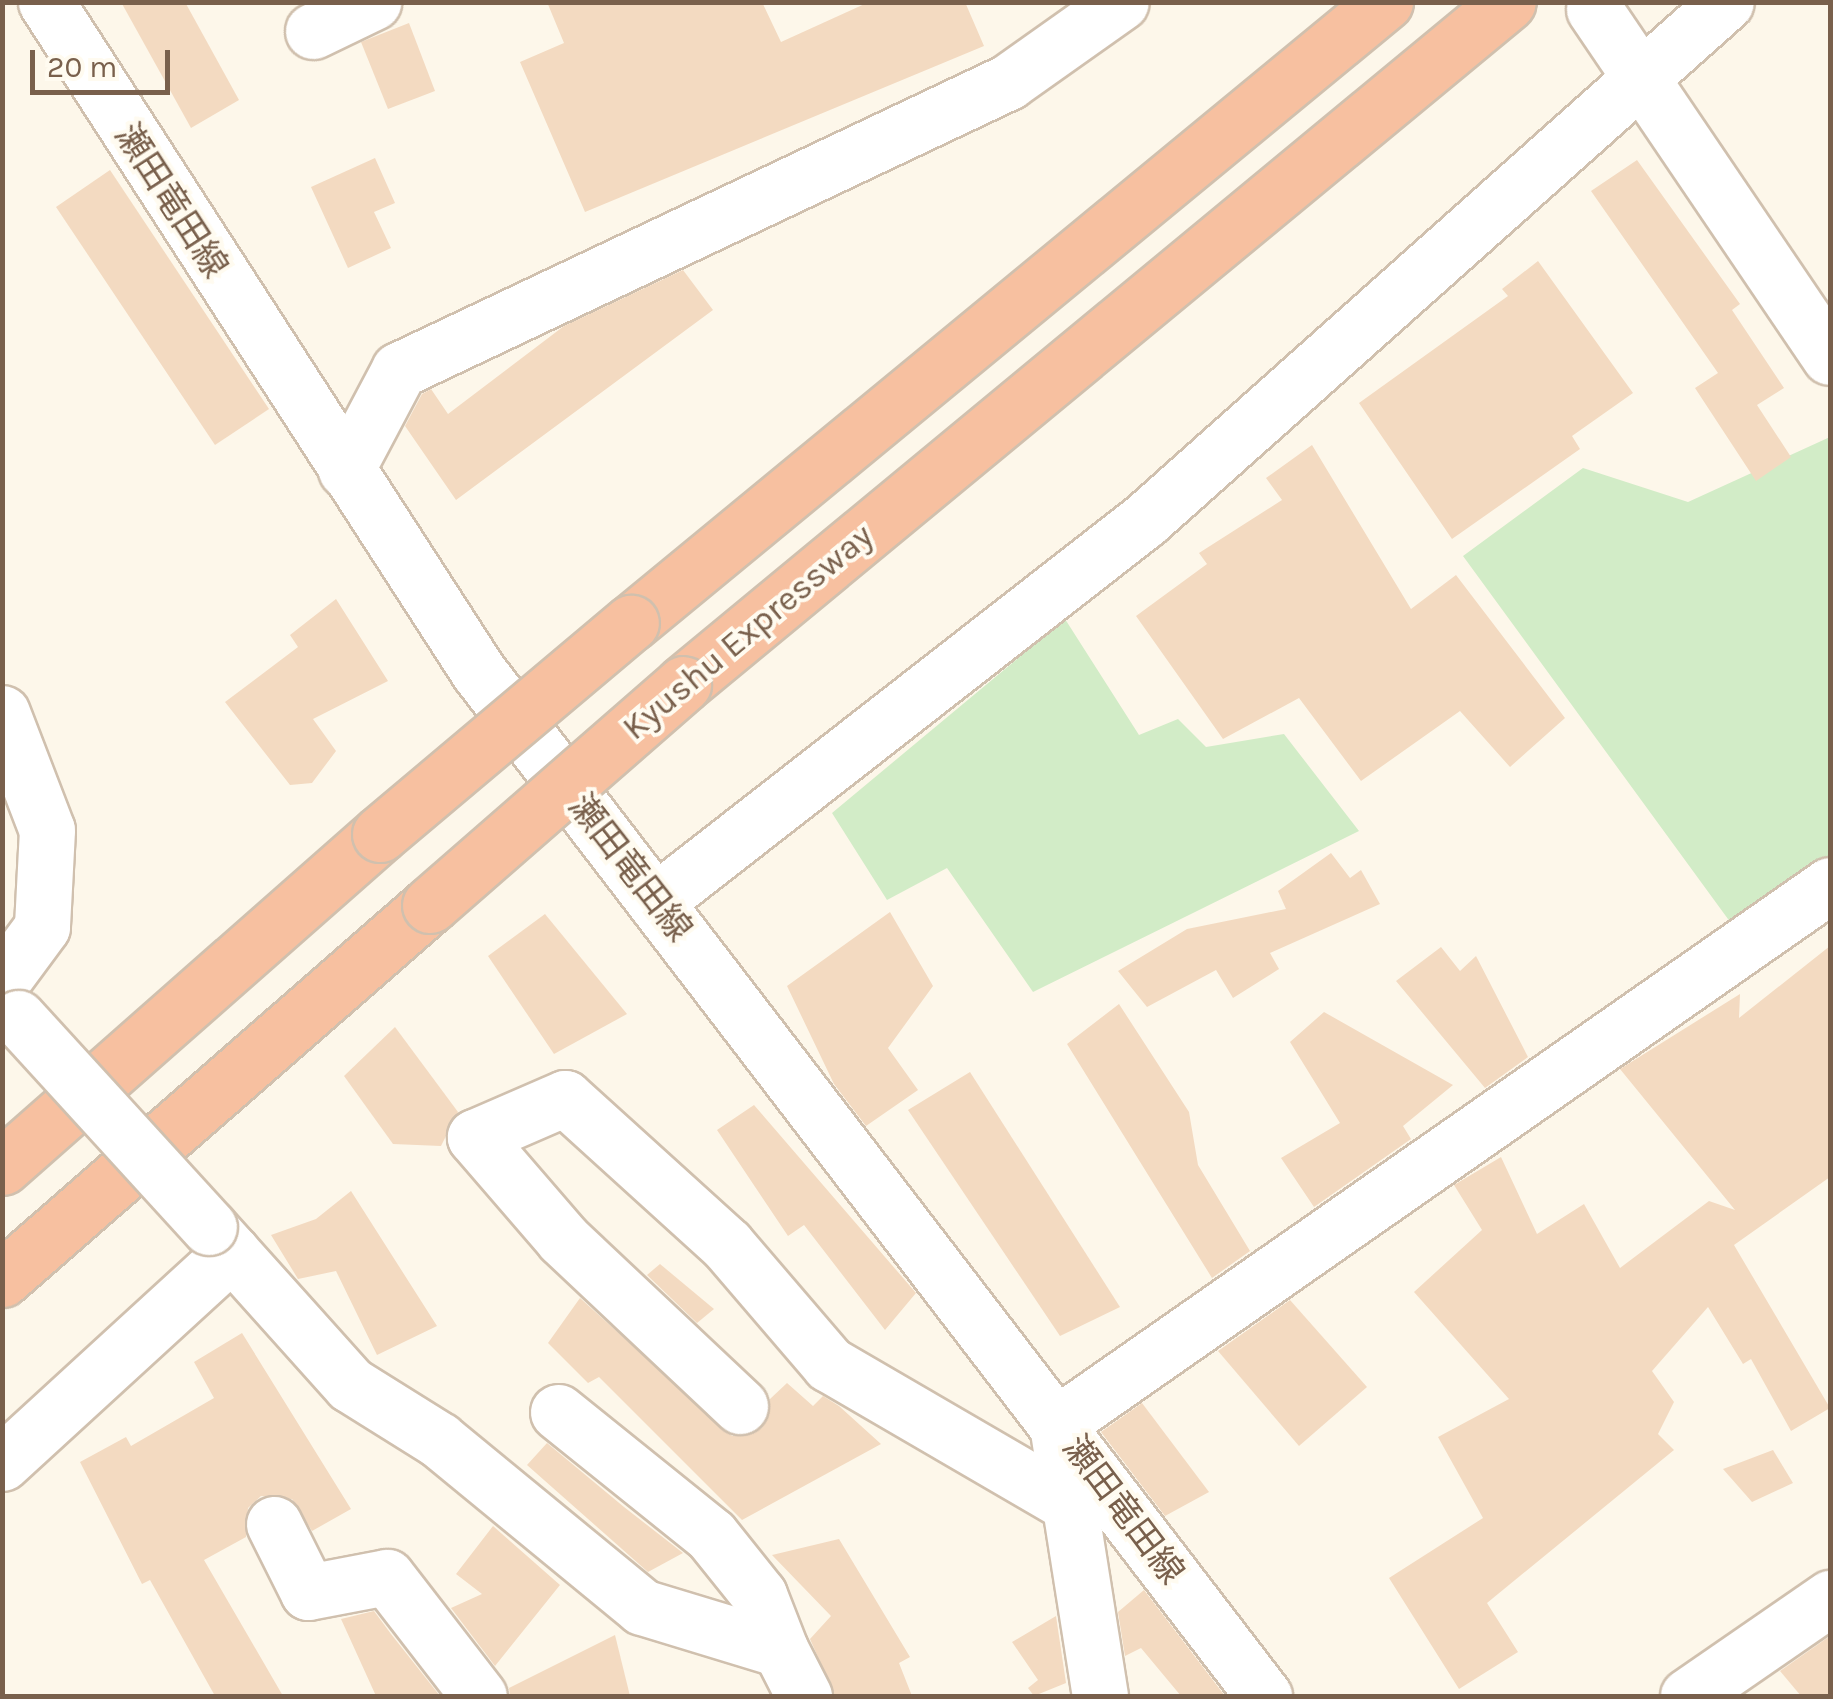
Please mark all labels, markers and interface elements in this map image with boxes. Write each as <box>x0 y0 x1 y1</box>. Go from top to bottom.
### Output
scale bar <box>35 30 175 92</box>
text: 20 m <box>47 49 117 85</box>
street label: 瀬田竜田線 <box>106 116 236 286</box>
street label: Kyushu Expressway <box>614 515 882 749</box>
street label: 瀬田竜田線 <box>560 786 700 950</box>
street label: 瀬田竜田線 <box>1054 1427 1192 1593</box>

